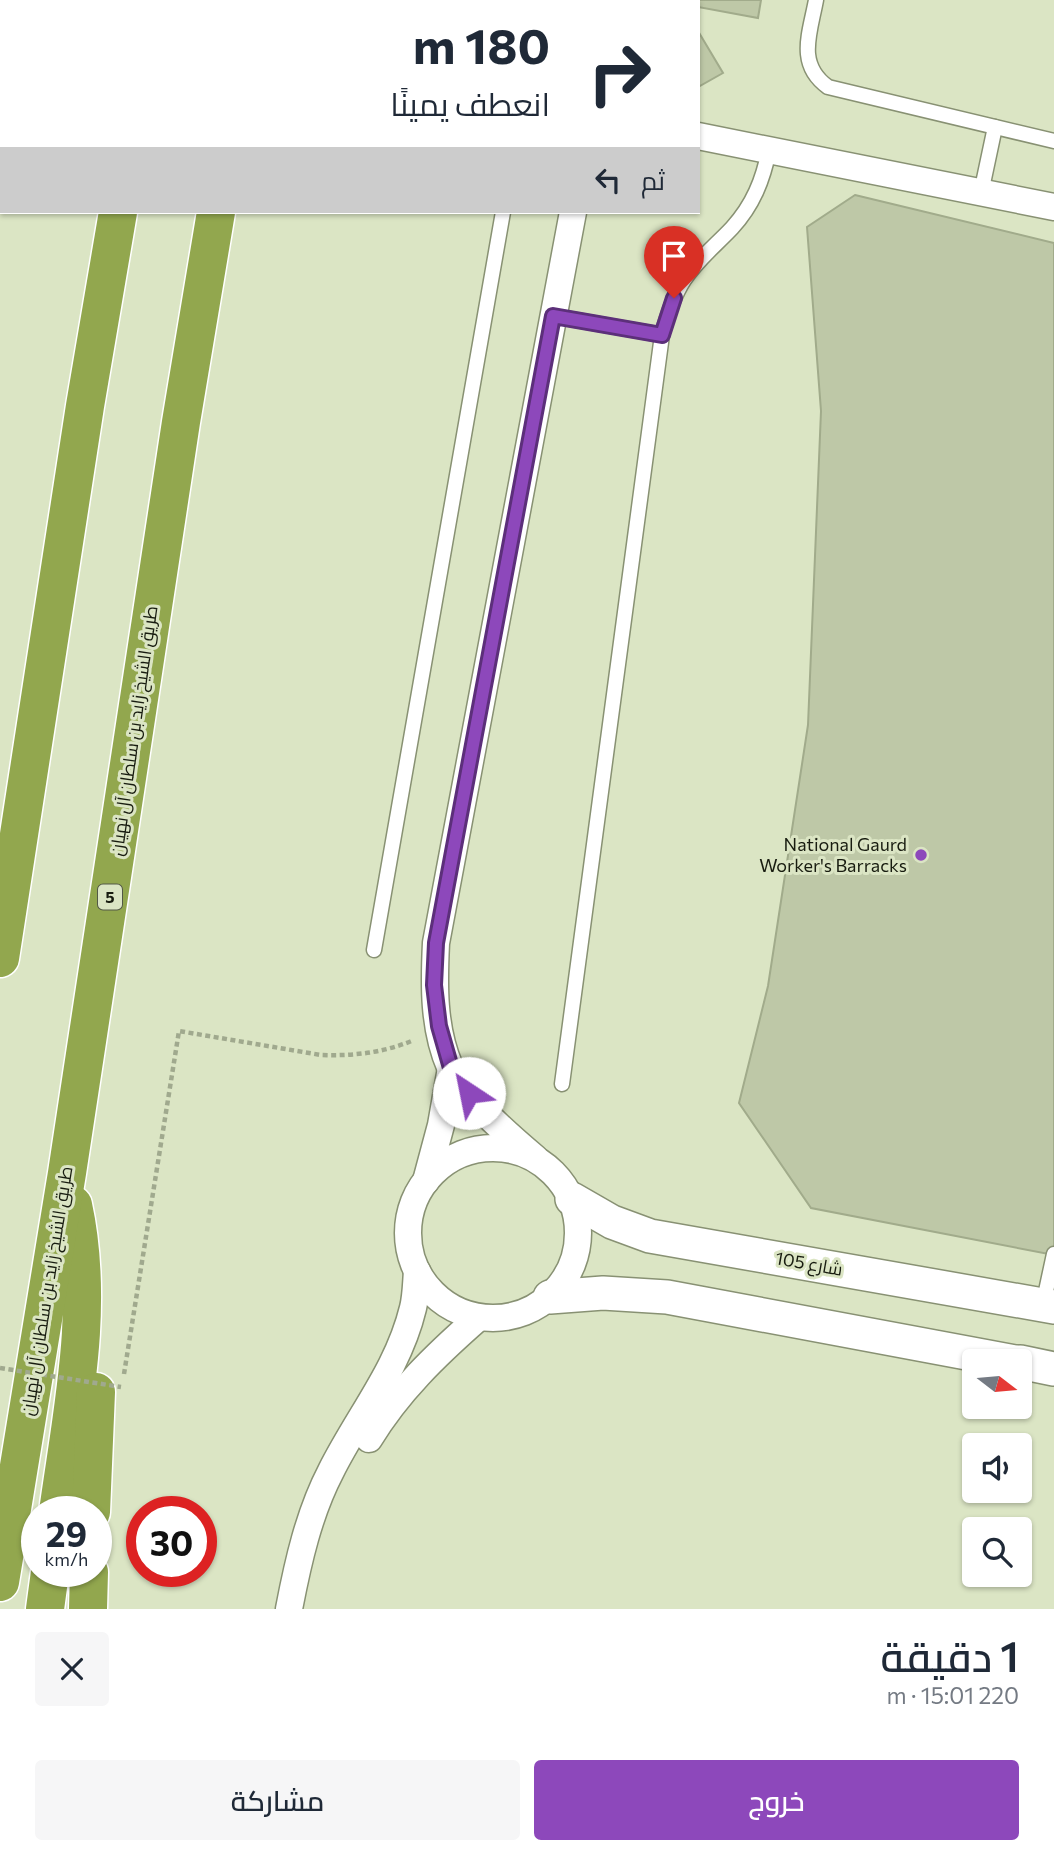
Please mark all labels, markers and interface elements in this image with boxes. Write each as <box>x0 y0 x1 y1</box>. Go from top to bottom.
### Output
text: 180 m <box>413 14 550 74</box>
icon: right <box>574 28 665 119</box>
text: انعطف يمينًا <box>390 83 550 123</box>
icon: left <box>589 161 627 199</box>
text: ثم <box>641 164 665 195</box>
pin <box>644 226 704 298</box>
icon: arrive <box>655 237 693 275</box>
street label: طريق الشيخ زايد بن سلطان آل نهيان <box>105 604 163 858</box>
place label: National Gaurd Worker's Barracks <box>759 833 907 876</box>
marker: National Gaurd Worker's Barracks <box>913 847 929 863</box>
road number: 5 <box>98 884 122 909</box>
position arrow <box>432 1056 506 1130</box>
street label: طريق الشيخ زايد بن سلطان آل نهيان <box>15 1164 79 1418</box>
street label: شارع 105 <box>773 1246 845 1282</box>
north arrow <box>962 1349 1032 1419</box>
map controls <box>962 1349 1032 1587</box>
button: sound <box>962 1433 1032 1503</box>
speed limit sign: 30 <box>126 1496 217 1587</box>
text: 29 <box>46 1511 87 1554</box>
button: search <box>962 1517 1032 1587</box>
text: km/h <box>45 1548 88 1570</box>
text: 1 دقيقة <box>880 1629 1019 1681</box>
button: close <box>35 1632 109 1706</box>
text: 220 m · 15:01 <box>887 1681 1019 1709</box>
button: مشاركة <box>35 1760 520 1840</box>
button: خروج <box>534 1760 1019 1840</box>

